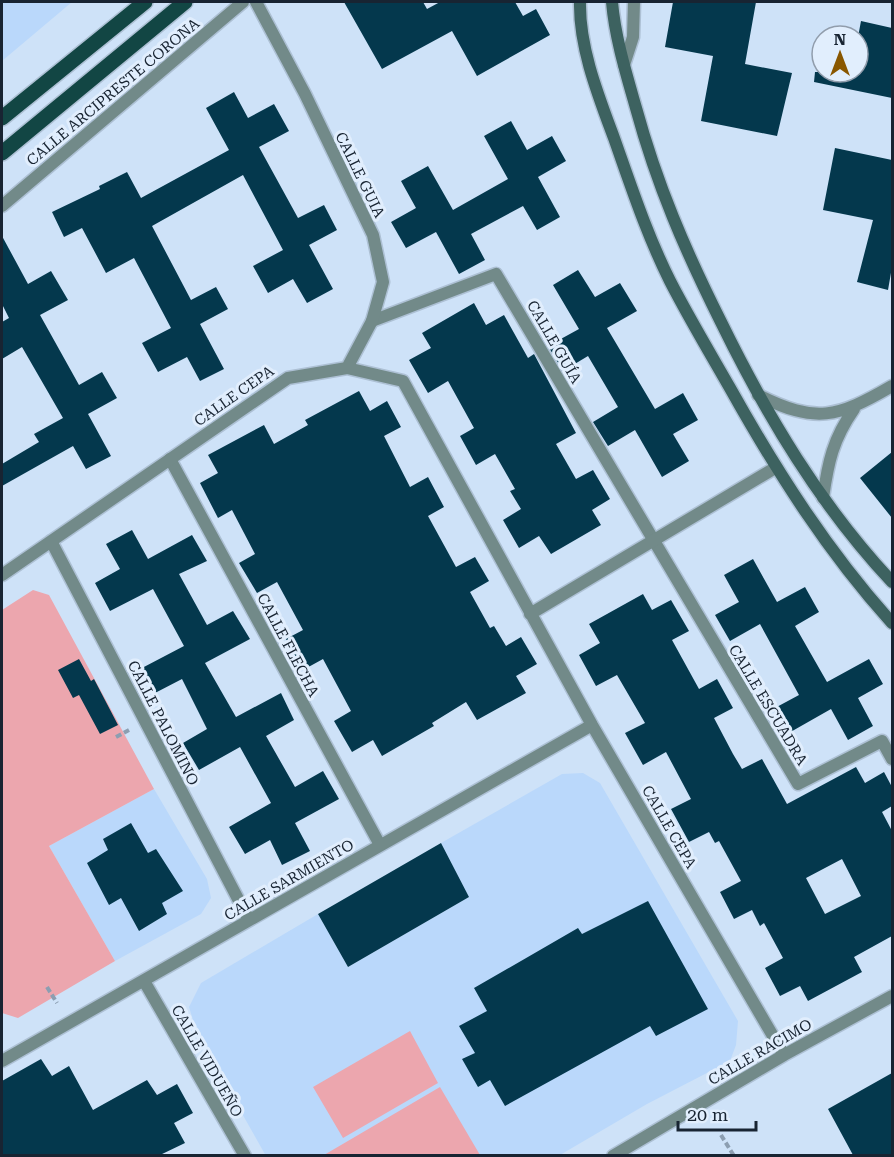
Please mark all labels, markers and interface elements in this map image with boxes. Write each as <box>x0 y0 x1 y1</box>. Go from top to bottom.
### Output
street label: CALLE ARCIPRESTE CORONA <box>23 14 203 170</box>
north arrow <box>810 24 870 84</box>
text: N <box>834 30 846 49</box>
street label: CALLE GUIA <box>332 129 389 221</box>
street label: CALLE GUÍA <box>523 297 585 387</box>
street label: CALLE CEPA <box>191 362 278 430</box>
street label: CALLE FLECHA <box>253 590 323 700</box>
street label: CALLE ESCUADRA <box>725 641 811 769</box>
street label: CALLE PALOMINO <box>124 658 202 789</box>
street label: CALLE CEPA <box>638 782 700 872</box>
street label: CALLE SARMIENTO <box>221 836 357 924</box>
street label: CALLE VIDUEÑO <box>168 1002 246 1120</box>
street label: CALLE RACIMO <box>705 1015 815 1089</box>
scale bar <box>678 1094 756 1132</box>
text: 20 m <box>687 1104 728 1125</box>

